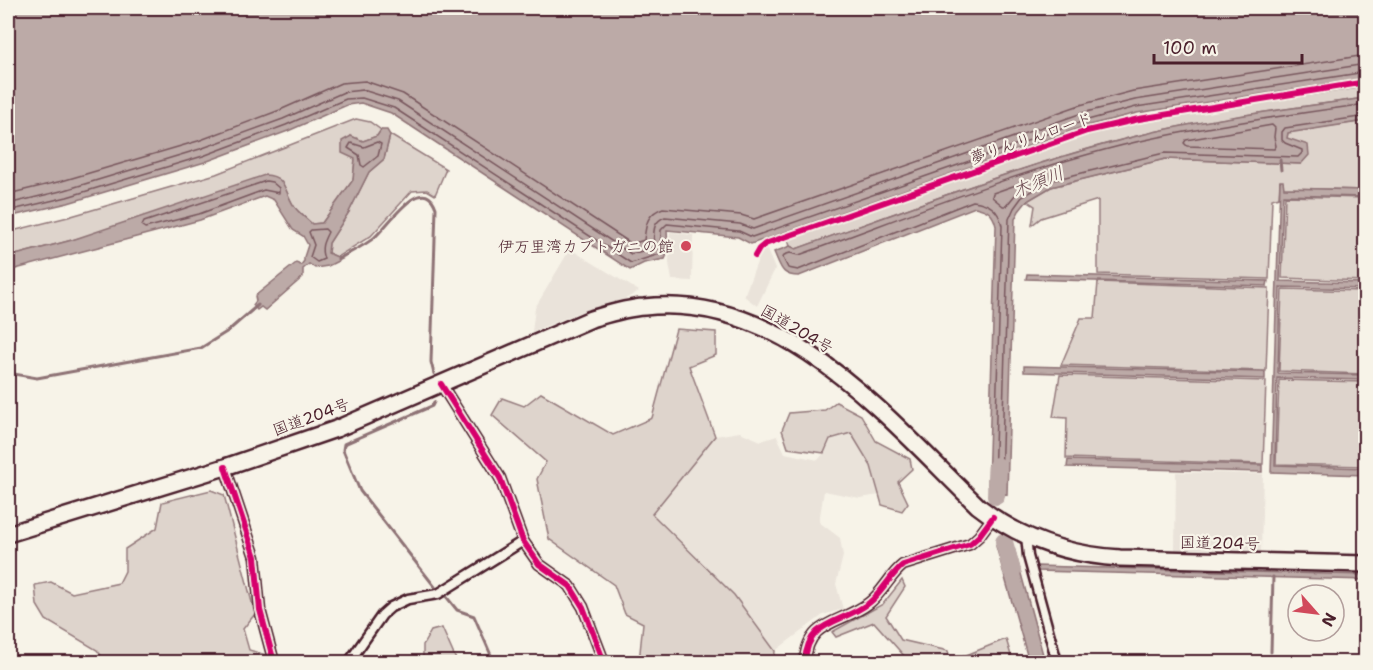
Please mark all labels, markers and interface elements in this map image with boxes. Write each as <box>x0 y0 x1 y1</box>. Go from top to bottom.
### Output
scale bar <box>1154 27 1302 65</box>
text: 100 m <box>1163 36 1217 60</box>
street label: 夢りんりんロード <box>967 107 1095 169</box>
water label: 木須川 <box>1008 161 1068 203</box>
place label: 伊万里湾カブトガニの館 <box>498 236 674 257</box>
marker: 伊万里湾カブトガニの館 <box>679 239 693 253</box>
street label: 国道204号 <box>757 300 837 358</box>
street label: 国道204号 <box>270 393 352 441</box>
street label: 国道204号 <box>1180 532 1260 554</box>
north arrow <box>1286 583 1346 643</box>
text: N <box>1317 609 1341 630</box>

